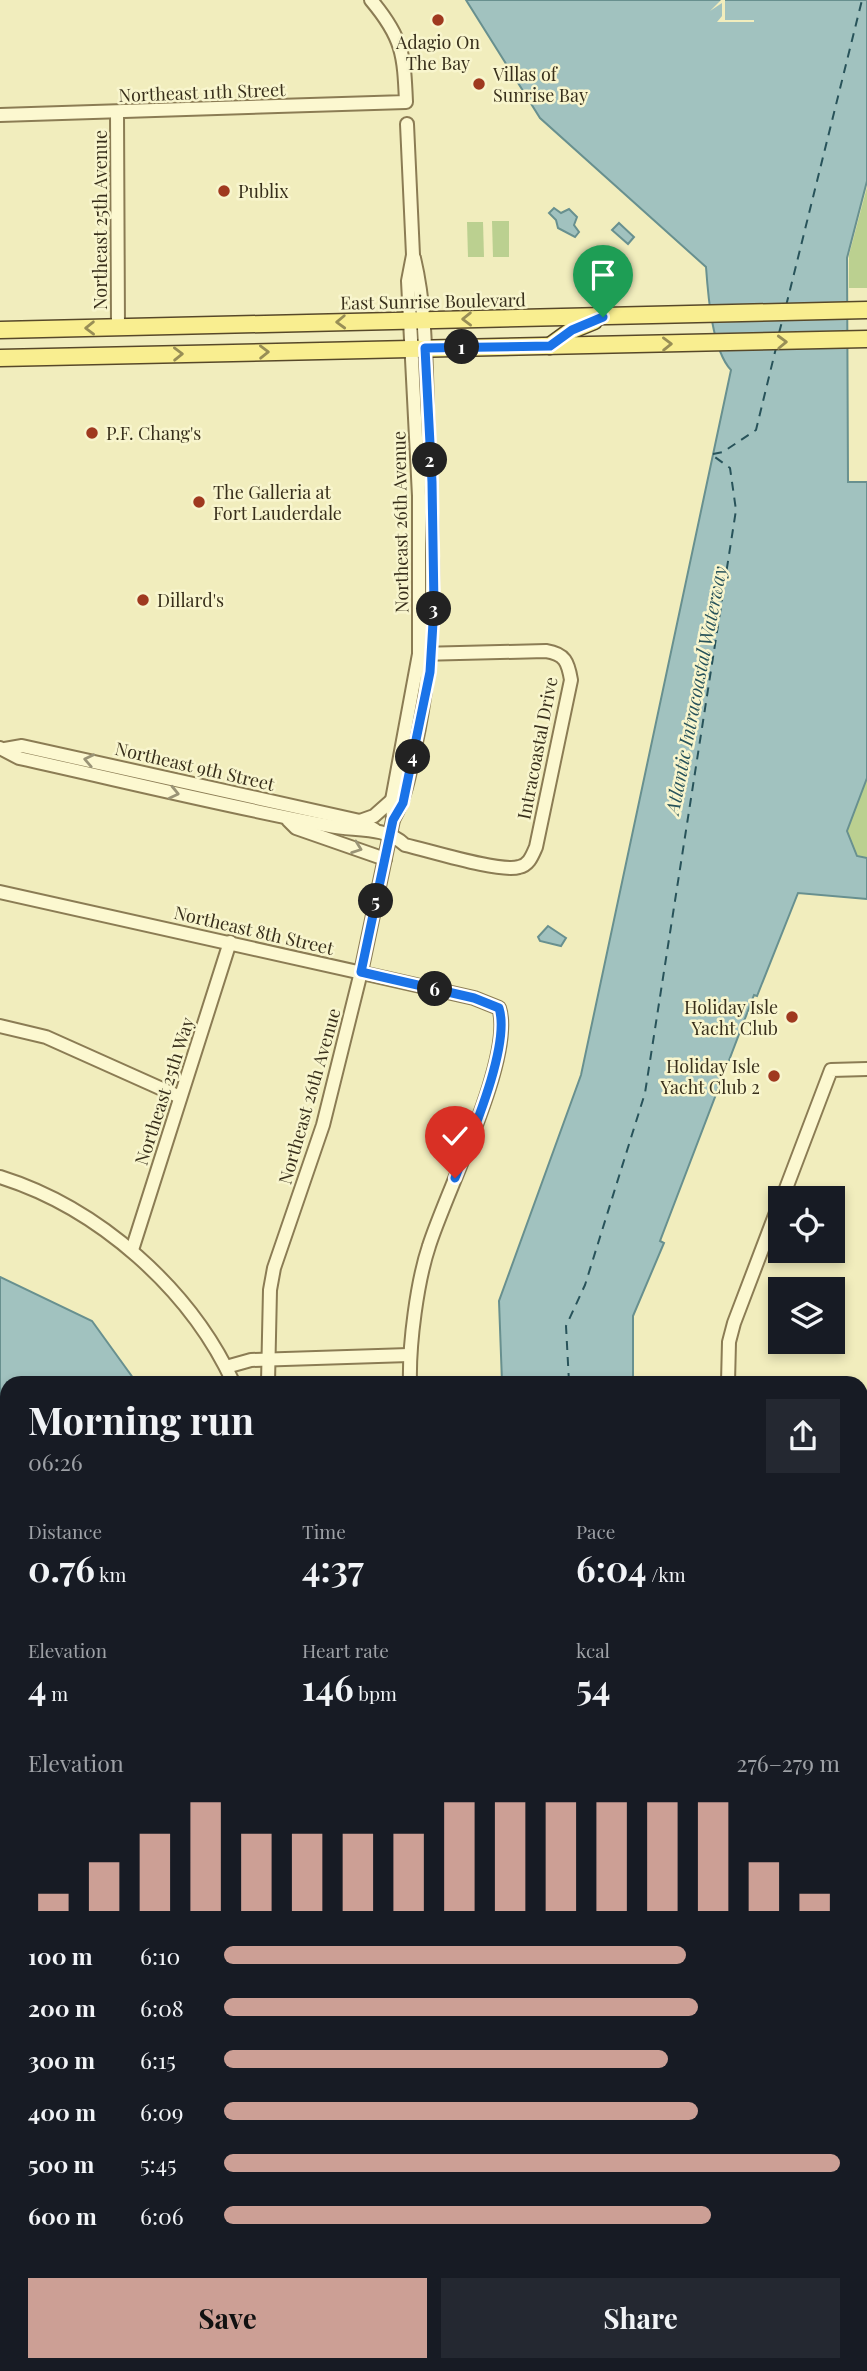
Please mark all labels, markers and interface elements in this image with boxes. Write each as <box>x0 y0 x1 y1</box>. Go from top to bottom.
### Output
marker: Adagio On The Bay <box>430 12 446 28</box>
place label: Adagio On The Bay <box>395 30 480 75</box>
place label: Villas of Sunrise Bay <box>492 62 588 107</box>
marker: Villas of Sunrise Bay <box>471 76 487 92</box>
street label: Northeast 11th Street <box>118 77 286 107</box>
street label: Northeast 25th Avenue <box>88 130 112 310</box>
place label: Publix <box>238 179 289 203</box>
marker: Publix <box>216 183 232 199</box>
pin <box>573 245 633 317</box>
icon: arrive <box>584 256 622 294</box>
street label: East Sunrise Boulevard <box>340 287 527 315</box>
one-way arrow <box>461 311 472 327</box>
one-way arrow <box>336 314 346 330</box>
one-way arrow <box>84 321 95 336</box>
pin: 1 <box>444 330 480 364</box>
text: 1 <box>458 333 465 359</box>
one-way arrow <box>777 334 788 349</box>
one-way arrow <box>662 337 673 352</box>
one-way arrow <box>258 344 269 359</box>
one-way arrow <box>173 346 184 361</box>
place label: P.F. Chang's <box>106 421 201 445</box>
marker: P.F. Chang's <box>84 425 100 441</box>
street label: Northeast 26th Avenue <box>386 431 414 613</box>
pin: 2 <box>412 442 448 477</box>
text: 2 <box>425 446 434 472</box>
place label: The Galleria at Fort Lauderdale <box>213 480 342 525</box>
marker: The Galleria at Fort Lauderdale <box>191 494 207 510</box>
water label: Atlantic Intracoastal Waterway <box>658 564 732 818</box>
place label: Dillard's <box>157 588 224 612</box>
marker: Dillard's <box>135 592 151 608</box>
pin: 3 <box>416 592 452 626</box>
text: 3 <box>429 595 438 621</box>
street label: Intracoastal Drive <box>511 675 563 821</box>
street label: Northeast 9th Street <box>113 736 278 796</box>
pin: 4 <box>396 740 430 774</box>
text: 4 <box>407 743 418 769</box>
one-way arrow <box>83 754 95 769</box>
one-way arrow <box>168 785 180 800</box>
one-way arrow <box>350 840 362 854</box>
pin: 5 <box>358 884 394 918</box>
text: 5 <box>371 887 380 913</box>
street label: Northeast 8th Street <box>172 900 337 960</box>
pin: 6 <box>418 972 452 1006</box>
text: 6 <box>429 975 440 1001</box>
place label: Holiday Isle Yacht Club <box>684 995 778 1040</box>
street label: Northeast 26th Avenue <box>272 1005 346 1187</box>
marker: Holiday Isle Yacht Club <box>784 1009 800 1025</box>
street label: Northeast 25th Way <box>129 1014 199 1168</box>
place label: Holiday Isle Yacht Club 2 <box>659 1054 760 1099</box>
marker: Holiday Isle Yacht Club 2 <box>766 1068 782 1084</box>
pin <box>425 1106 485 1178</box>
icon: check <box>436 1117 474 1155</box>
map controls <box>768 1186 845 1354</box>
button: locate <box>768 1186 845 1263</box>
button: layers <box>768 1277 845 1354</box>
text: Morning run <box>28 1394 254 1445</box>
button: share <box>766 1399 840 1473</box>
text: 06:26 <box>28 1446 83 1477</box>
text: Distance <box>28 1518 102 1544</box>
text: Time <box>302 1518 346 1544</box>
text: Pace <box>576 1518 615 1544</box>
text: 0.76 <box>28 1544 95 1591</box>
text: 4:37 <box>302 1544 364 1591</box>
text: 6:04 <box>576 1544 647 1591</box>
text: km <box>95 1561 126 1587</box>
text: /km <box>647 1561 686 1587</box>
text: Elevation <box>28 1637 107 1663</box>
text: Heart rate <box>302 1637 389 1663</box>
text: kcal <box>576 1637 610 1663</box>
text: 4 <box>28 1663 46 1710</box>
text: 146 <box>302 1663 354 1710</box>
text: 54 <box>576 1663 611 1710</box>
text: m <box>46 1680 68 1706</box>
text: bpm <box>354 1680 397 1706</box>
text: Elevation <box>28 1747 124 1778</box>
text: 276–279 m <box>736 1747 840 1778</box>
text: 100 m <box>28 1940 93 1971</box>
text: 6:10 <box>140 1940 180 1971</box>
text: 200 m <box>28 1992 96 2023</box>
text: 6:08 <box>140 1992 184 2023</box>
text: 300 m <box>28 2044 95 2075</box>
text: 6:15 <box>140 2044 176 2075</box>
text: 400 m <box>28 2096 96 2127</box>
text: 6:09 <box>140 2096 184 2127</box>
text: 500 m <box>28 2148 94 2179</box>
text: 5:45 <box>140 2148 177 2179</box>
text: 600 m <box>28 2200 97 2231</box>
text: 6:06 <box>140 2200 184 2231</box>
button: Save <box>28 2278 427 2358</box>
button: Share <box>441 2278 840 2358</box>

